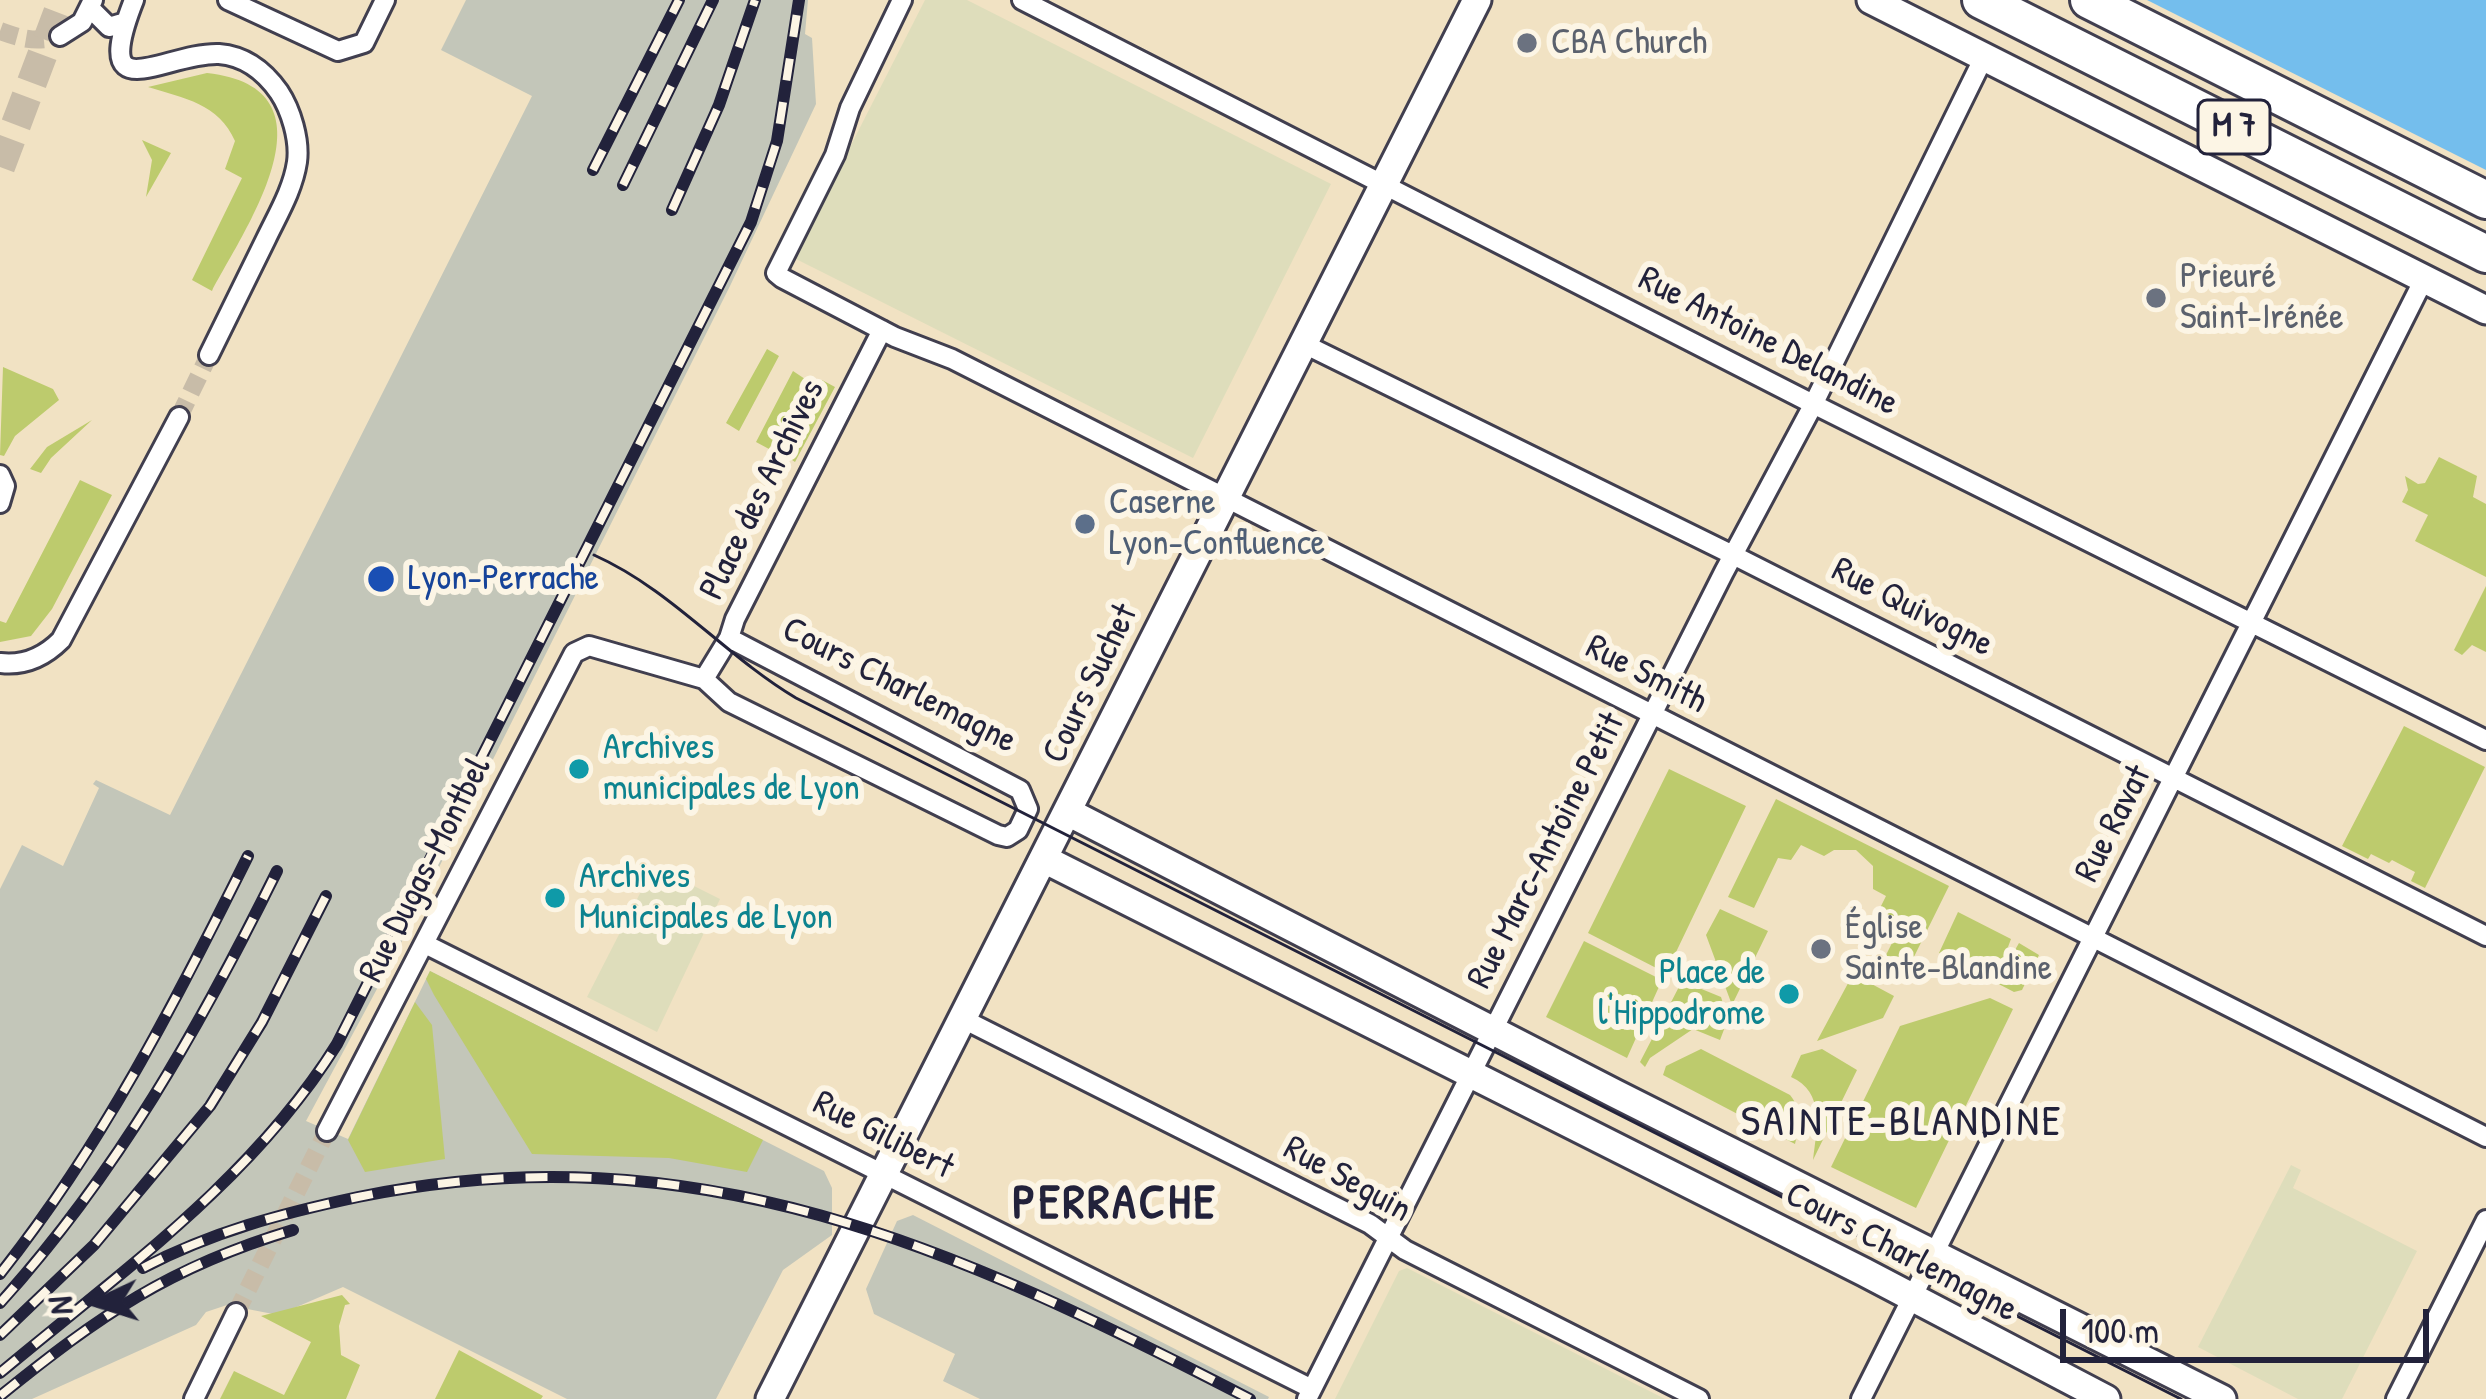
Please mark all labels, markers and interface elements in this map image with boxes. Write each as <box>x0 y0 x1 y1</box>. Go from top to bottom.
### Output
place label: CBA Church <box>1551 21 1707 65</box>
marker: CBA Church <box>1514 30 1540 56</box>
road number: M 7 <box>2198 100 2270 154</box>
place label: Prieuré Saint-Irénée <box>2180 255 2343 340</box>
street label: Rue Antoine Delandine <box>1631 258 1905 426</box>
marker: Prieuré Saint-Irénée <box>2143 285 2169 311</box>
street label: Place des Archives <box>691 373 835 607</box>
place label: Caserne Lyon-Confluence <box>1109 481 1325 566</box>
marker: Caserne Lyon-Confluence <box>1072 511 1098 537</box>
street label: Rue Quivogne <box>1824 549 2000 667</box>
place label: Lyon-Perrache <box>408 557 599 601</box>
marker: Lyon-Perrache <box>365 563 397 595</box>
street label: Cours Suchet <box>1034 598 1148 770</box>
street label: Cours Charlemagne <box>775 609 1023 763</box>
street label: Rue Smith <box>1578 626 1714 724</box>
street label: Rue Marc-Antoine Petit <box>1459 706 1635 996</box>
place label: Archives municipales de Lyon <box>603 726 860 811</box>
street label: Rue Dugas-Montbel <box>351 750 501 990</box>
marker: Archives municipales de Lyon <box>566 756 592 782</box>
street label: Rue Ravat <box>2066 759 2162 889</box>
place label: Archives Municipales de Lyon <box>579 855 833 940</box>
marker: Archives Municipales de Lyon <box>542 885 568 911</box>
place label: Église Sainte-Blandine <box>1845 906 2052 991</box>
marker: Église Sainte-Blandine <box>1808 936 1834 962</box>
place label: Place de l'Hippodrome <box>1598 951 1765 1036</box>
marker: Place de l'Hippodrome <box>1776 981 1802 1007</box>
street label: Rue Gilibert <box>806 1082 960 1190</box>
district label: SAINTE-BLANDINE <box>1741 1099 2063 1149</box>
street label: Rue Seguin <box>1276 1127 1418 1233</box>
street label: Cours Charlemagne <box>1778 1174 2024 1332</box>
district label: PERRACHE <box>1012 1176 1218 1234</box>
north arrow <box>36 1243 156 1363</box>
scale bar <box>2066 1285 2435 1359</box>
text: N <box>38 1295 83 1316</box>
text: 100 m <box>2081 1305 2159 1354</box>

